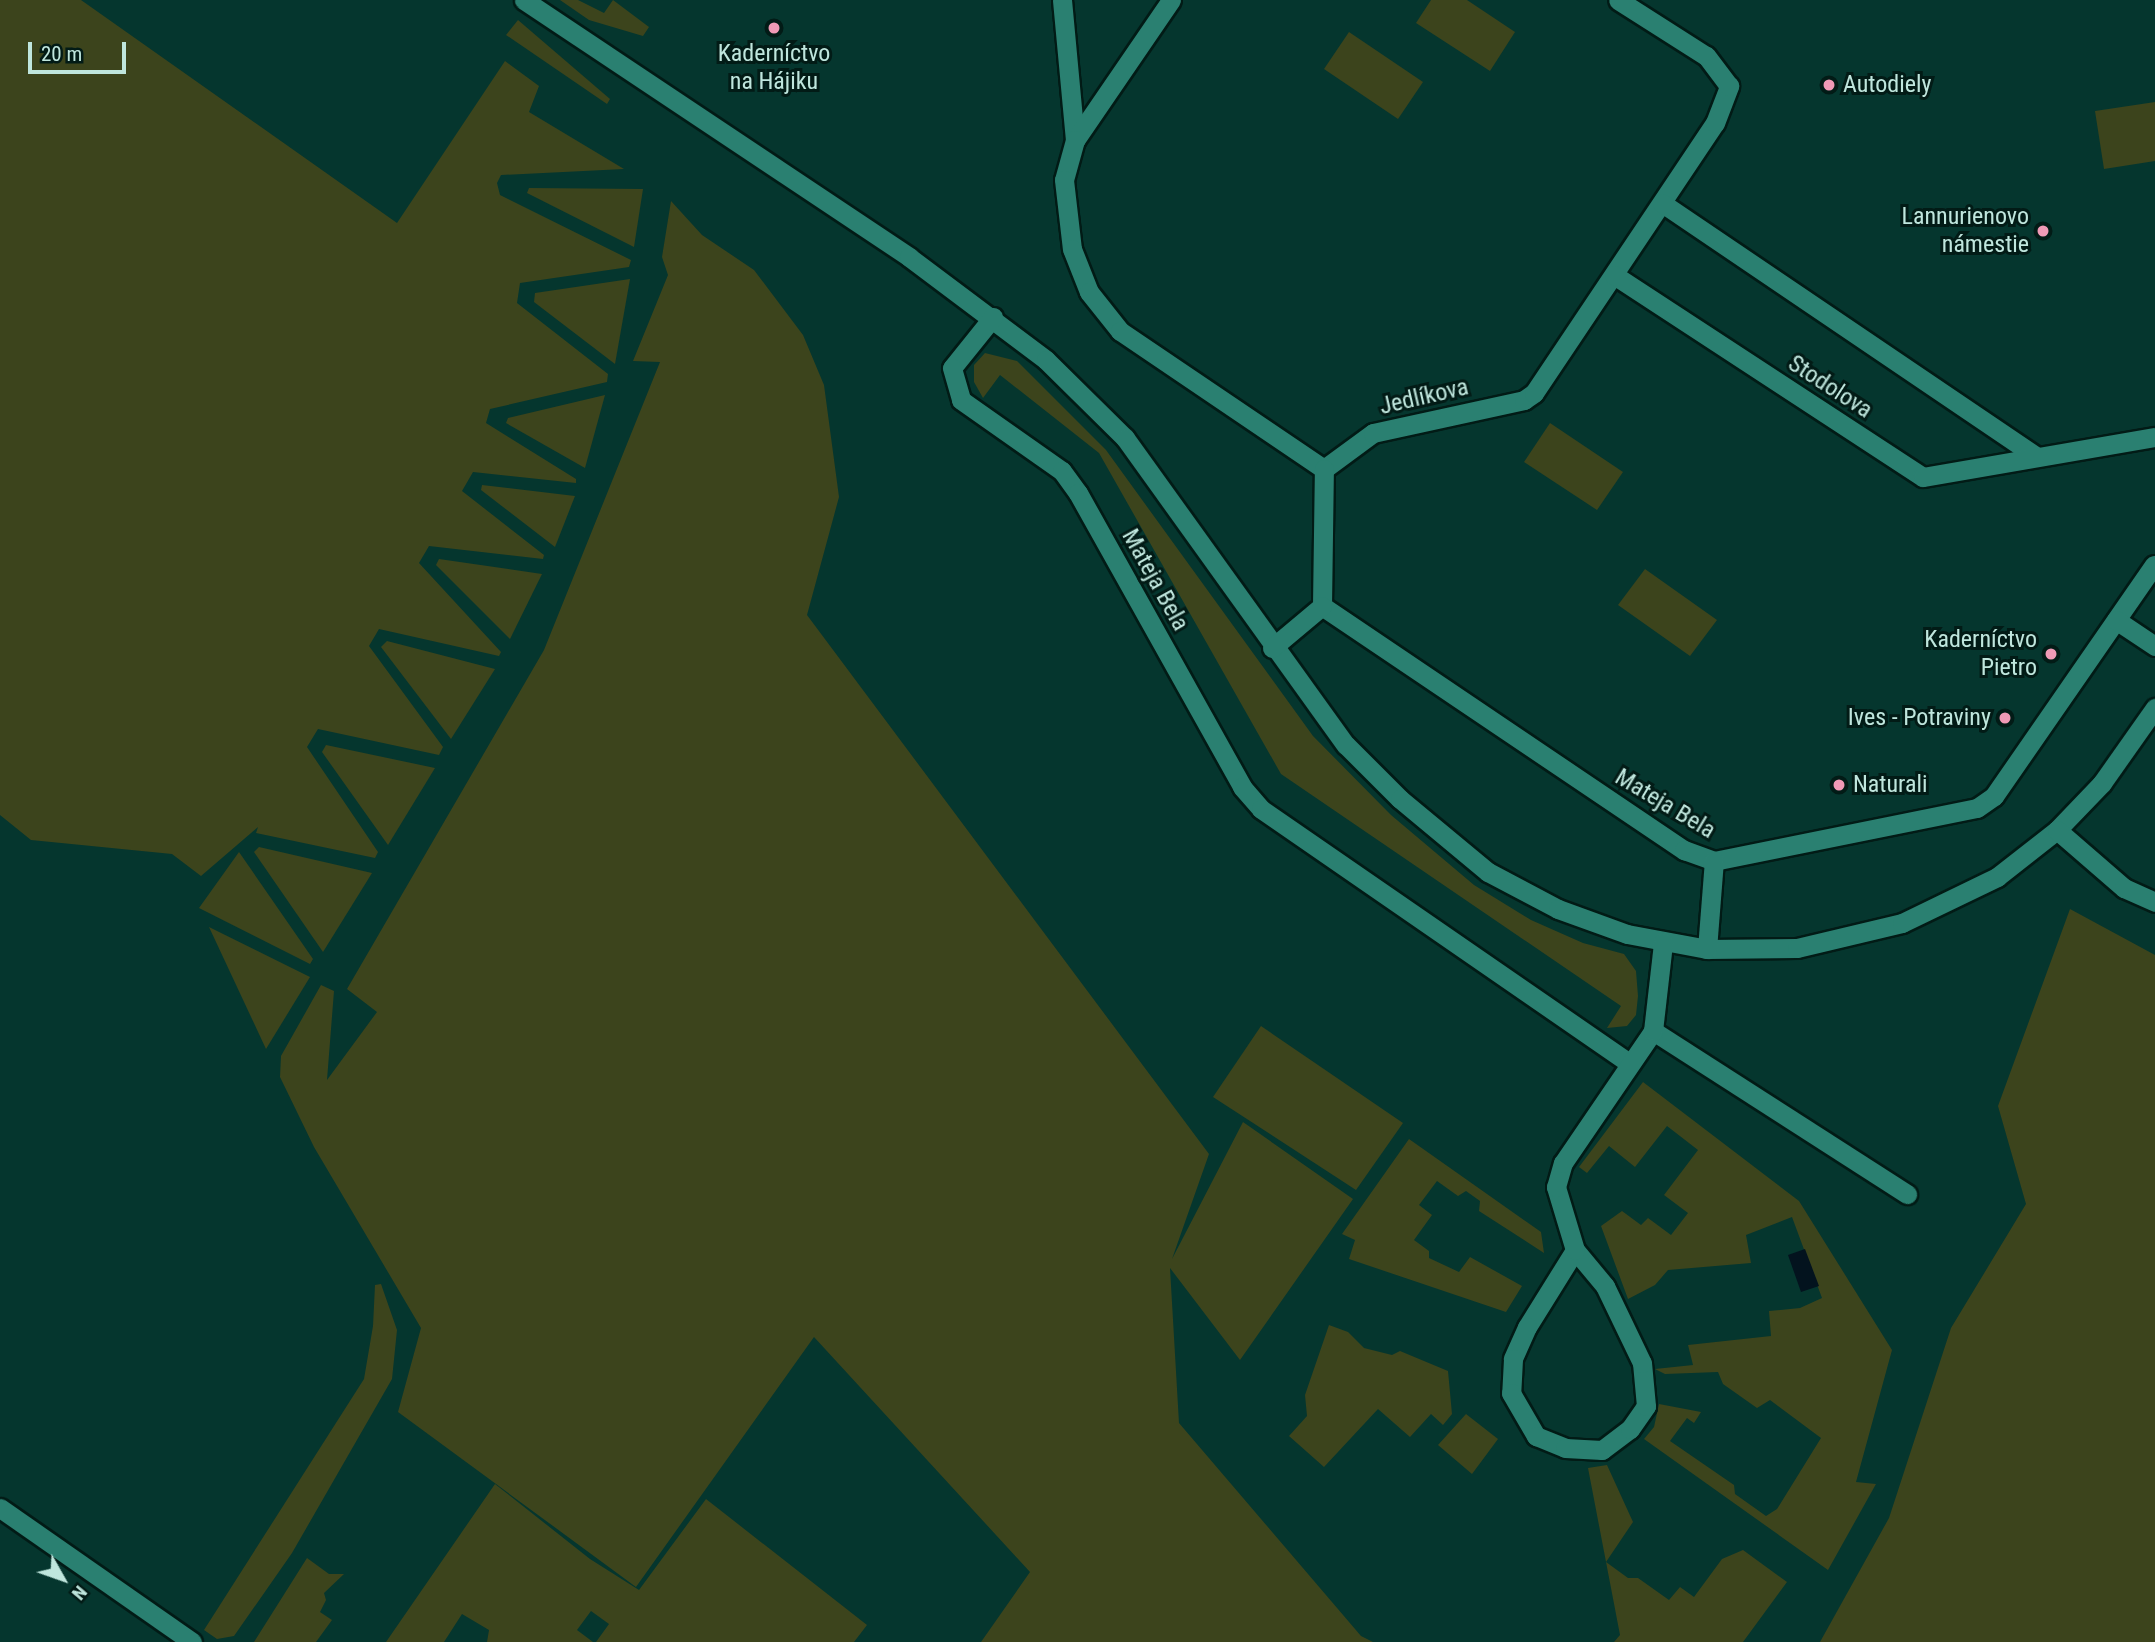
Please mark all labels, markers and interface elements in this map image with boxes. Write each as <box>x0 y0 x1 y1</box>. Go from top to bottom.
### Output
marker: Kaderníctvo na Hájiku <box>766 20 782 36</box>
scale bar <box>32 28 130 72</box>
place label: Kaderníctvo na Hájiku <box>718 40 830 96</box>
text: 20 m <box>41 42 82 66</box>
place label: Autodiely <box>1843 71 1931 99</box>
marker: Autodiely <box>1821 77 1837 93</box>
place label: Lannurienovo námestie <box>1902 203 2029 259</box>
marker: Lannurienovo námestie <box>2035 223 2051 239</box>
street label: Stodolova <box>1783 349 1877 425</box>
street label: Jedlíkova <box>1377 373 1471 421</box>
street label: Mateja Bela <box>1115 524 1195 636</box>
place label: Kaderníctvo Pietro <box>1924 626 2037 682</box>
marker: Kaderníctvo Pietro <box>2043 646 2059 662</box>
place label: Ives - Potraviny <box>1848 704 1991 732</box>
marker: Ives - Potraviny <box>1997 710 2013 726</box>
street label: Mateja Bela <box>1610 763 1720 845</box>
place label: Naturali <box>1853 771 1927 799</box>
marker: Naturali <box>1831 777 1847 793</box>
north arrow <box>28 1544 98 1614</box>
text: N <box>67 1581 92 1605</box>

